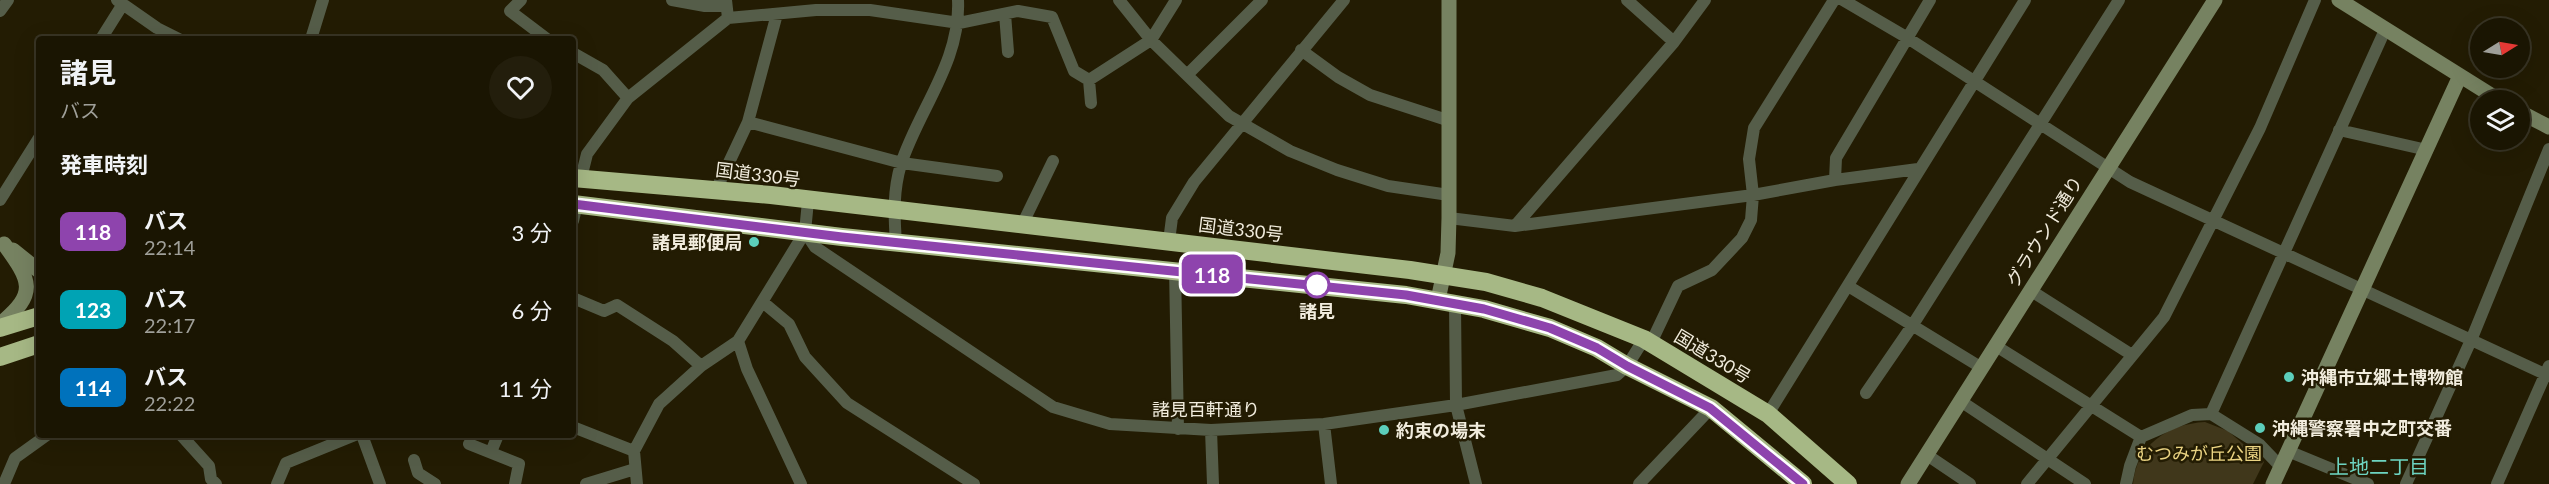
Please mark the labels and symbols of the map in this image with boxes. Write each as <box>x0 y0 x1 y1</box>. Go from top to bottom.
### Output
north arrow <box>2470 18 2530 78</box>
street label: 国道330号 <box>714 158 802 190</box>
street label: グラウンド通り <box>2001 172 2087 290</box>
street label: 国道330号 <box>1197 213 1285 245</box>
place label: 諸見郵便局 <box>652 231 742 253</box>
marker: 諸見郵便局 <box>747 235 761 249</box>
line badge: 118 <box>1178 254 1246 294</box>
marker: 諸見 <box>1304 272 1330 298</box>
place label: 諸見 <box>1299 300 1335 322</box>
street label: 国道330号 <box>1671 325 1755 387</box>
place label: 沖縄市立郷土博物館 <box>2301 366 2463 388</box>
marker: 沖縄市立郷土博物館 <box>2282 370 2296 384</box>
street label: 諸見百軒通り <box>1152 398 1260 420</box>
place label: 沖縄警察署中之町交番 <box>2272 417 2452 439</box>
place label: 約束の場末 <box>1396 419 1486 441</box>
marker: 沖縄警察署中之町交番 <box>2253 421 2267 435</box>
marker: 約束の場末 <box>1377 423 1391 437</box>
park label: むつみが丘公園 <box>2136 442 2262 464</box>
district label: 上地二丁目 <box>2329 454 2429 478</box>

